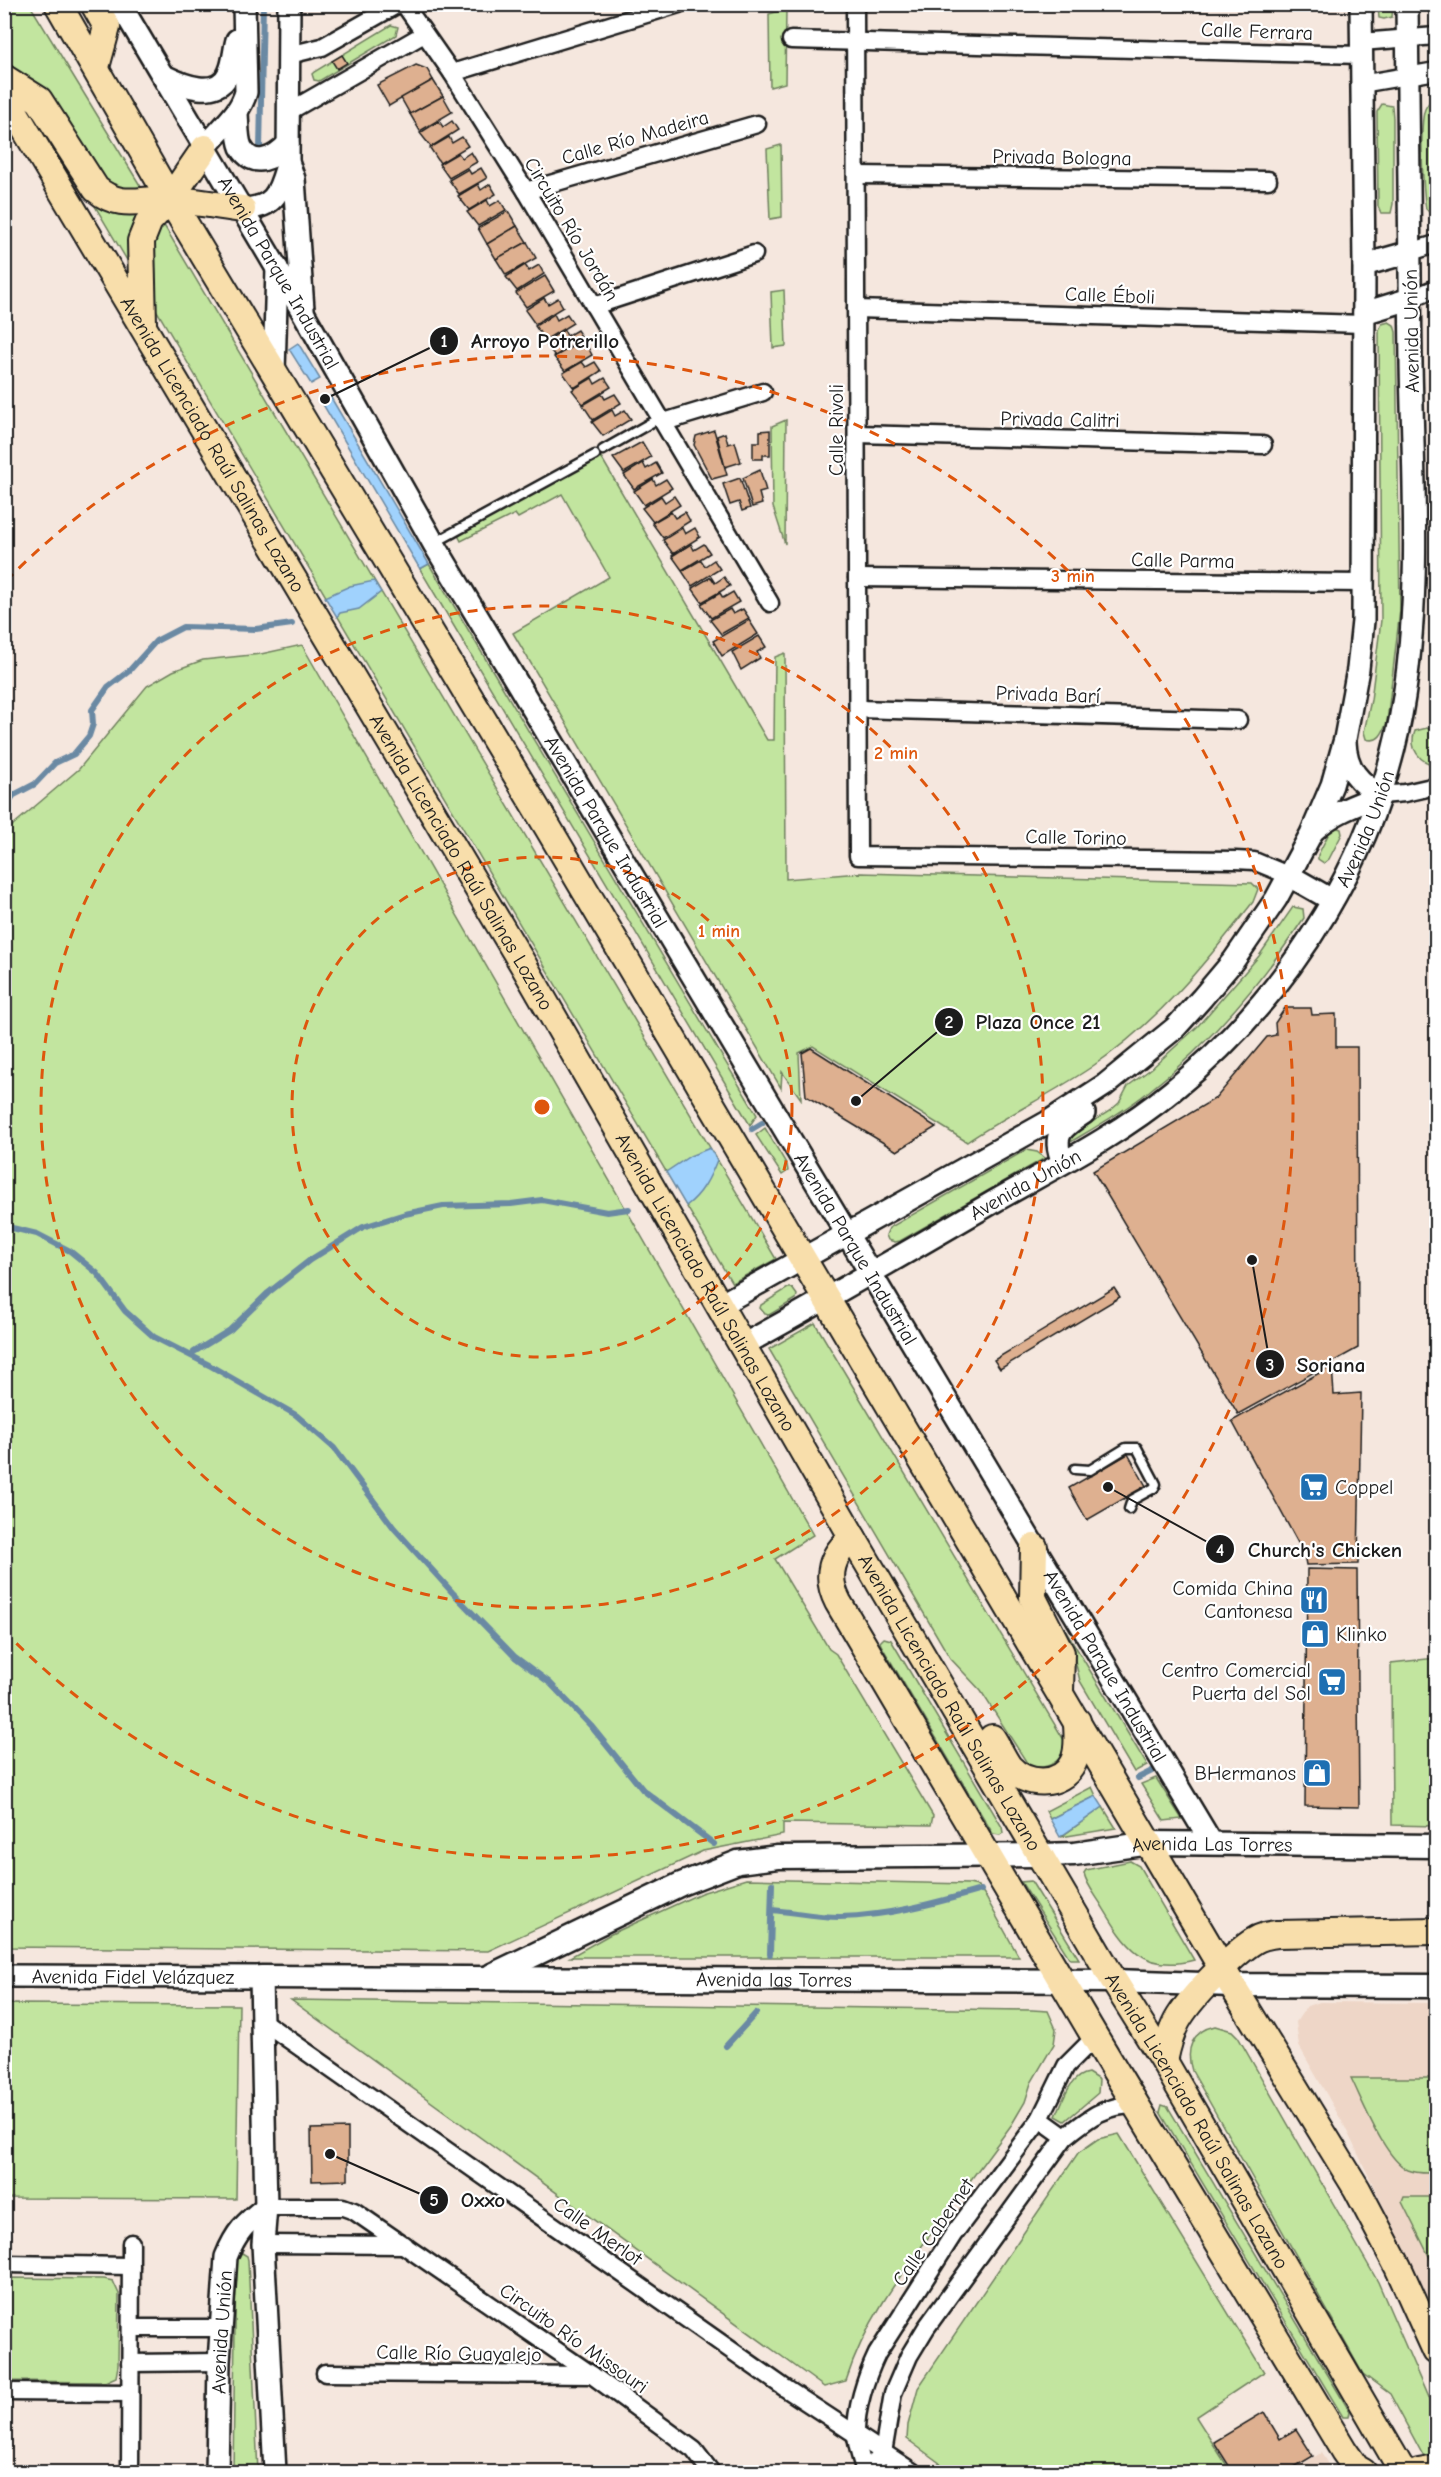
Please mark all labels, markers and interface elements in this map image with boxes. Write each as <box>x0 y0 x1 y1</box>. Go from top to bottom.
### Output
street label: Calle Ferrara <box>1201 18 1313 45</box>
street label: Calle Río Madeira <box>559 105 711 169</box>
street label: Privada Bologna <box>992 145 1132 170</box>
street label: Circuito Río Jordán <box>520 153 624 305</box>
street label: Avenida Parque Industrial <box>213 172 344 373</box>
street label: Avenida Unión <box>1399 269 1424 393</box>
street label: Calle Éboli <box>1064 282 1156 309</box>
street label: Avenida Licenciado Raúl Salinas Lozano <box>115 293 310 597</box>
callout: Arroyo Potrerillo <box>429 321 631 360</box>
text: Arroyo Potrerillo <box>471 329 619 353</box>
text: 1 <box>440 331 448 352</box>
street label: Calle Rivoli <box>825 384 848 476</box>
street label: Privada Calitri <box>1000 407 1120 432</box>
street label: Calle Parma <box>1131 548 1235 573</box>
text: 3 min <box>1051 566 1095 587</box>
street label: Privada Barí <box>995 681 1101 708</box>
street label: Avenida Licenciado Raúl Salinas Lozano <box>364 710 558 1014</box>
street label: Avenida Parque Industrial <box>540 732 672 932</box>
text: 2 min <box>874 743 918 764</box>
street label: Avenida Unión <box>1331 768 1399 891</box>
street label: Calle Torino <box>1025 825 1127 850</box>
text: 1 min <box>698 921 740 942</box>
callout: Plaza Once 21 <box>934 1002 1113 1041</box>
text: Plaza Once 21 <box>975 1010 1101 1034</box>
text: 2 <box>945 1012 954 1033</box>
centre of rings <box>532 1097 552 1117</box>
street label: Avenida Licenciado Raúl Salinas Lozano <box>611 1129 800 1436</box>
street label: Avenida Unión <box>966 1144 1085 1225</box>
street label: Avenida Parque Industrial <box>789 1149 922 1349</box>
callout: Soriana <box>1255 1345 1378 1384</box>
text: Soriana <box>1297 1353 1365 1377</box>
text: 3 <box>1266 1355 1274 1376</box>
supermarket icon: Coppel <box>1298 1471 1330 1503</box>
place label: Coppel <box>1335 1476 1394 1499</box>
callout: Church's Chicken <box>1205 1530 1414 1569</box>
text: Church's Chicken <box>1248 1538 1402 1562</box>
text: 4 <box>1216 1540 1224 1561</box>
street label: Avenida Licenciado Raúl Salinas Lozano <box>853 1550 1046 1855</box>
street label: Avenida Parque Industrial <box>1039 1566 1171 1766</box>
place label: Comida China Cantonesa <box>1173 1577 1293 1623</box>
restaurant icon: Comida China Cantonesa <box>1298 1584 1330 1616</box>
shop icon: Klinko <box>1299 1618 1331 1650</box>
place label: Klinko <box>1336 1623 1387 1646</box>
place label: Centro Comercial Puerta del Sol <box>1161 1659 1311 1705</box>
supermarket icon: Centro Comercial Puerta del Sol <box>1316 1666 1348 1698</box>
shop icon: BHermanos <box>1301 1757 1333 1789</box>
place label: BHermanos <box>1195 1762 1296 1785</box>
street label: Avenida Las Torres <box>1130 1832 1293 1858</box>
street label: Avenida Fidel Velázquez <box>32 1965 235 1989</box>
street label: Avenida las Torres <box>696 1968 852 1992</box>
street label: Avenida Licenciado Raúl Salinas Lozano <box>1100 1969 1293 2273</box>
street label: Calle Cabernet <box>888 2173 980 2291</box>
callout: Oxxo <box>419 2180 518 2219</box>
text: Oxxo <box>461 2188 505 2212</box>
text: 5 <box>429 2190 439 2211</box>
street label: Calle Merlot <box>549 2192 648 2271</box>
street label: Avenida Unión <box>207 2270 237 2394</box>
street label: Circuito Río Missouri <box>495 2279 652 2398</box>
street label: Calle Río Guayalejo <box>376 2341 542 2366</box>

